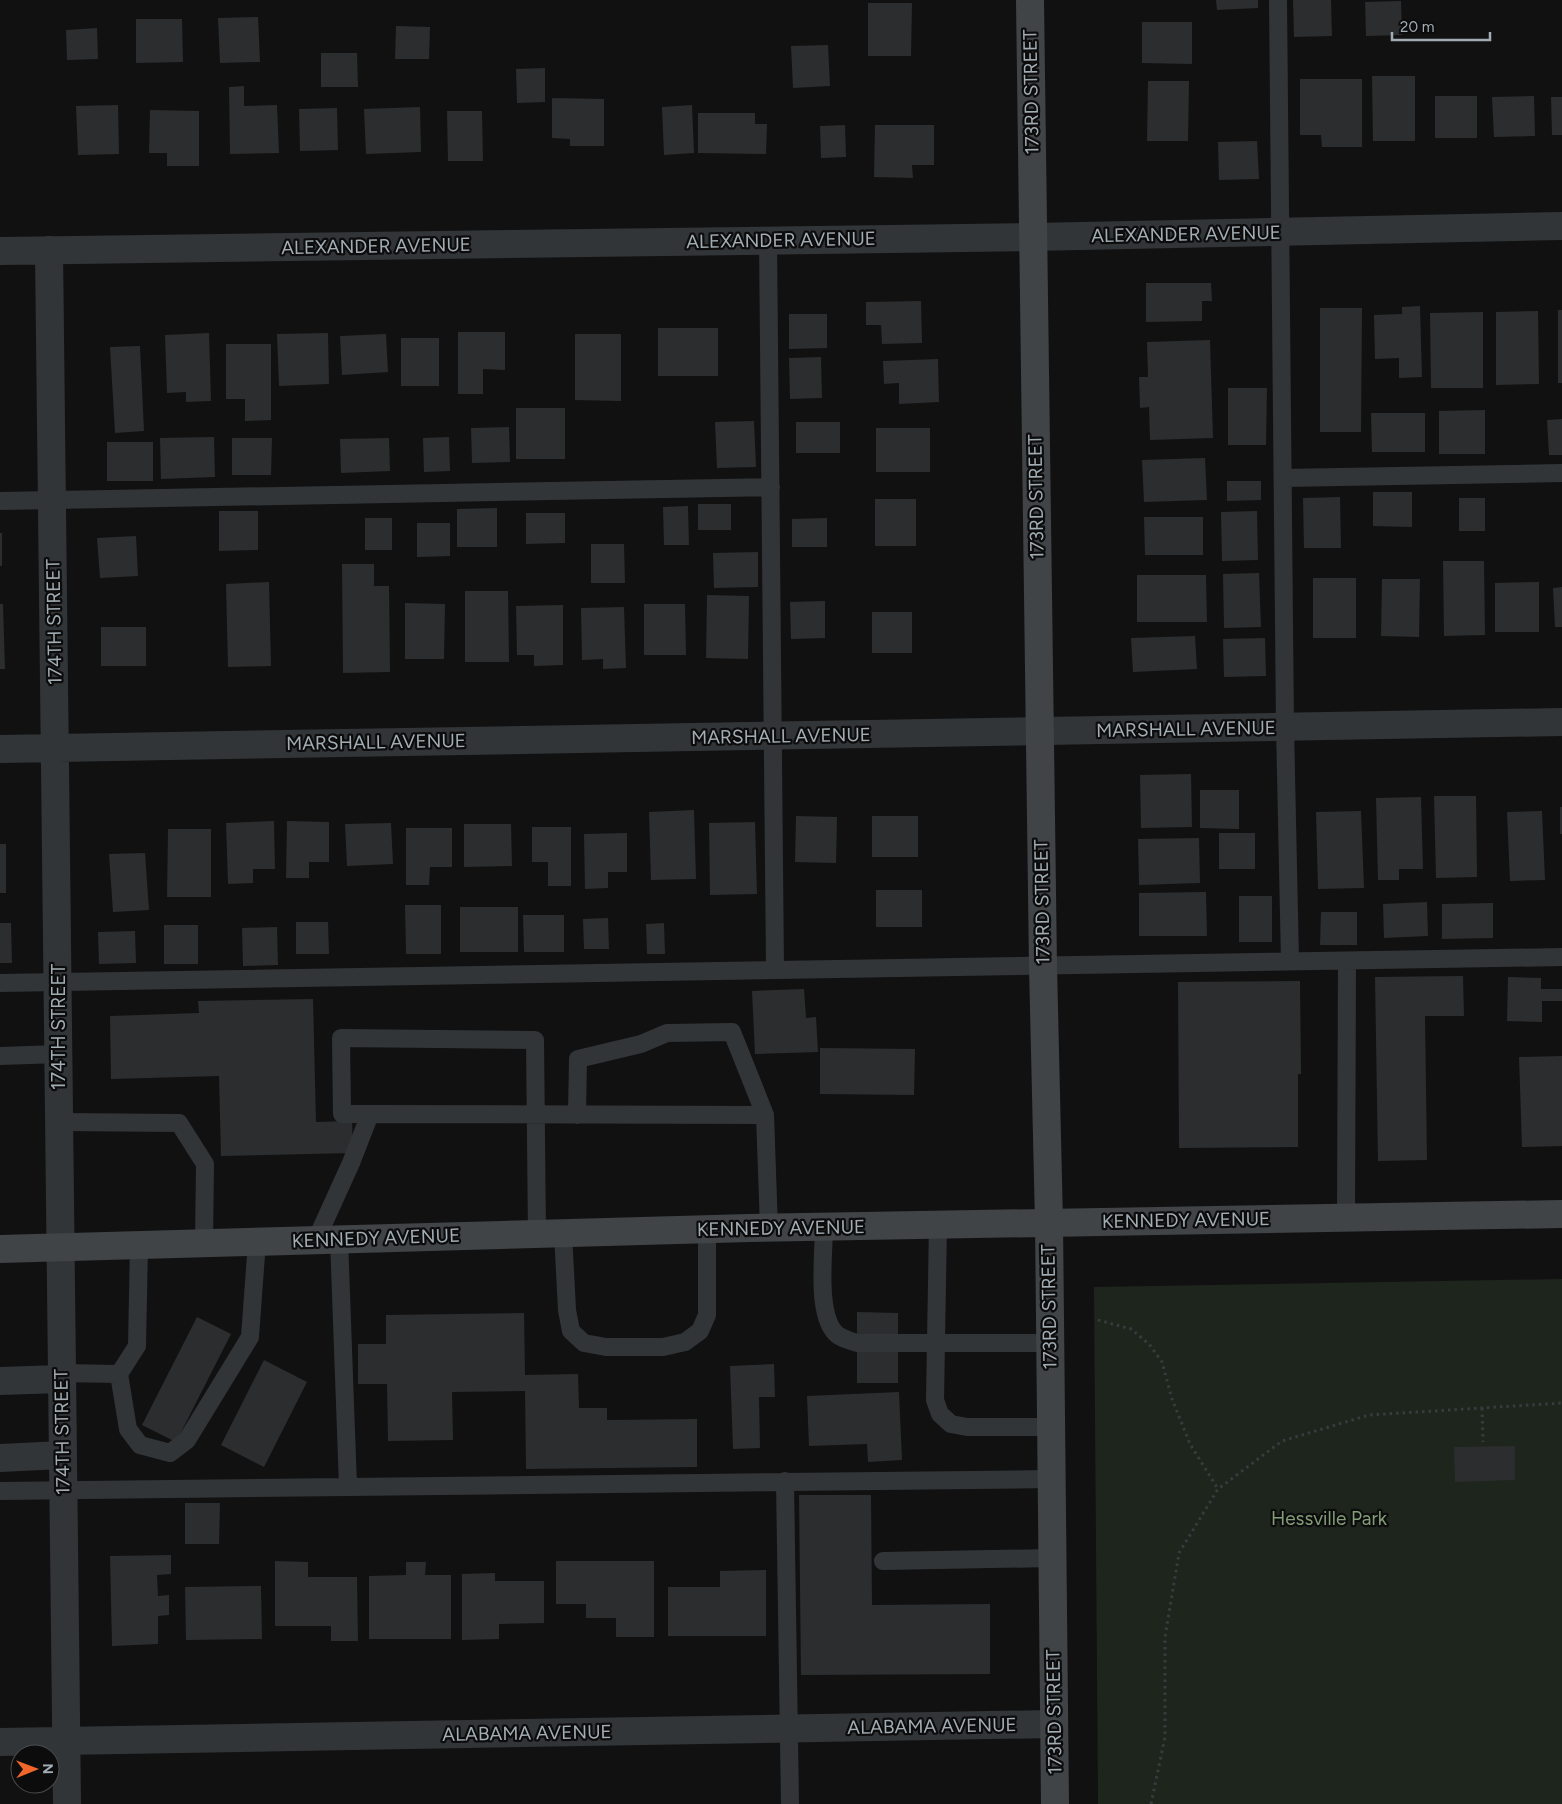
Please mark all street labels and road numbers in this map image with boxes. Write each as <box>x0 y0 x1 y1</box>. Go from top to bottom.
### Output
street label: 173RD STREET <box>1018 29 1044 155</box>
street label: ALEXANDER AVENUE <box>1091 221 1281 247</box>
street label: ALEXANDER AVENUE <box>686 227 876 253</box>
street label: ALEXANDER AVENUE <box>281 233 471 259</box>
street label: 173RD STREET <box>1023 434 1049 560</box>
street label: 174TH STREET <box>41 558 67 685</box>
street label: MARSHALL AVENUE <box>1096 716 1276 742</box>
street label: MARSHALL AVENUE <box>691 723 871 749</box>
street label: MARSHALL AVENUE <box>286 729 466 755</box>
street label: 173RD STREET <box>1029 839 1055 965</box>
street label: 174TH STREET <box>47 963 70 1090</box>
street label: KENNEDY AVENUE <box>1102 1207 1270 1233</box>
street label: KENNEDY AVENUE <box>697 1215 865 1241</box>
street label: KENNEDY AVENUE <box>291 1224 461 1252</box>
street label: 173RD STREET <box>1036 1244 1062 1370</box>
street label: 174TH STREET <box>49 1368 75 1495</box>
street label: 173RD STREET <box>1041 1649 1067 1775</box>
street label: ALABAMA AVENUE <box>847 1713 1017 1739</box>
street label: ALABAMA AVENUE <box>442 1720 612 1746</box>

